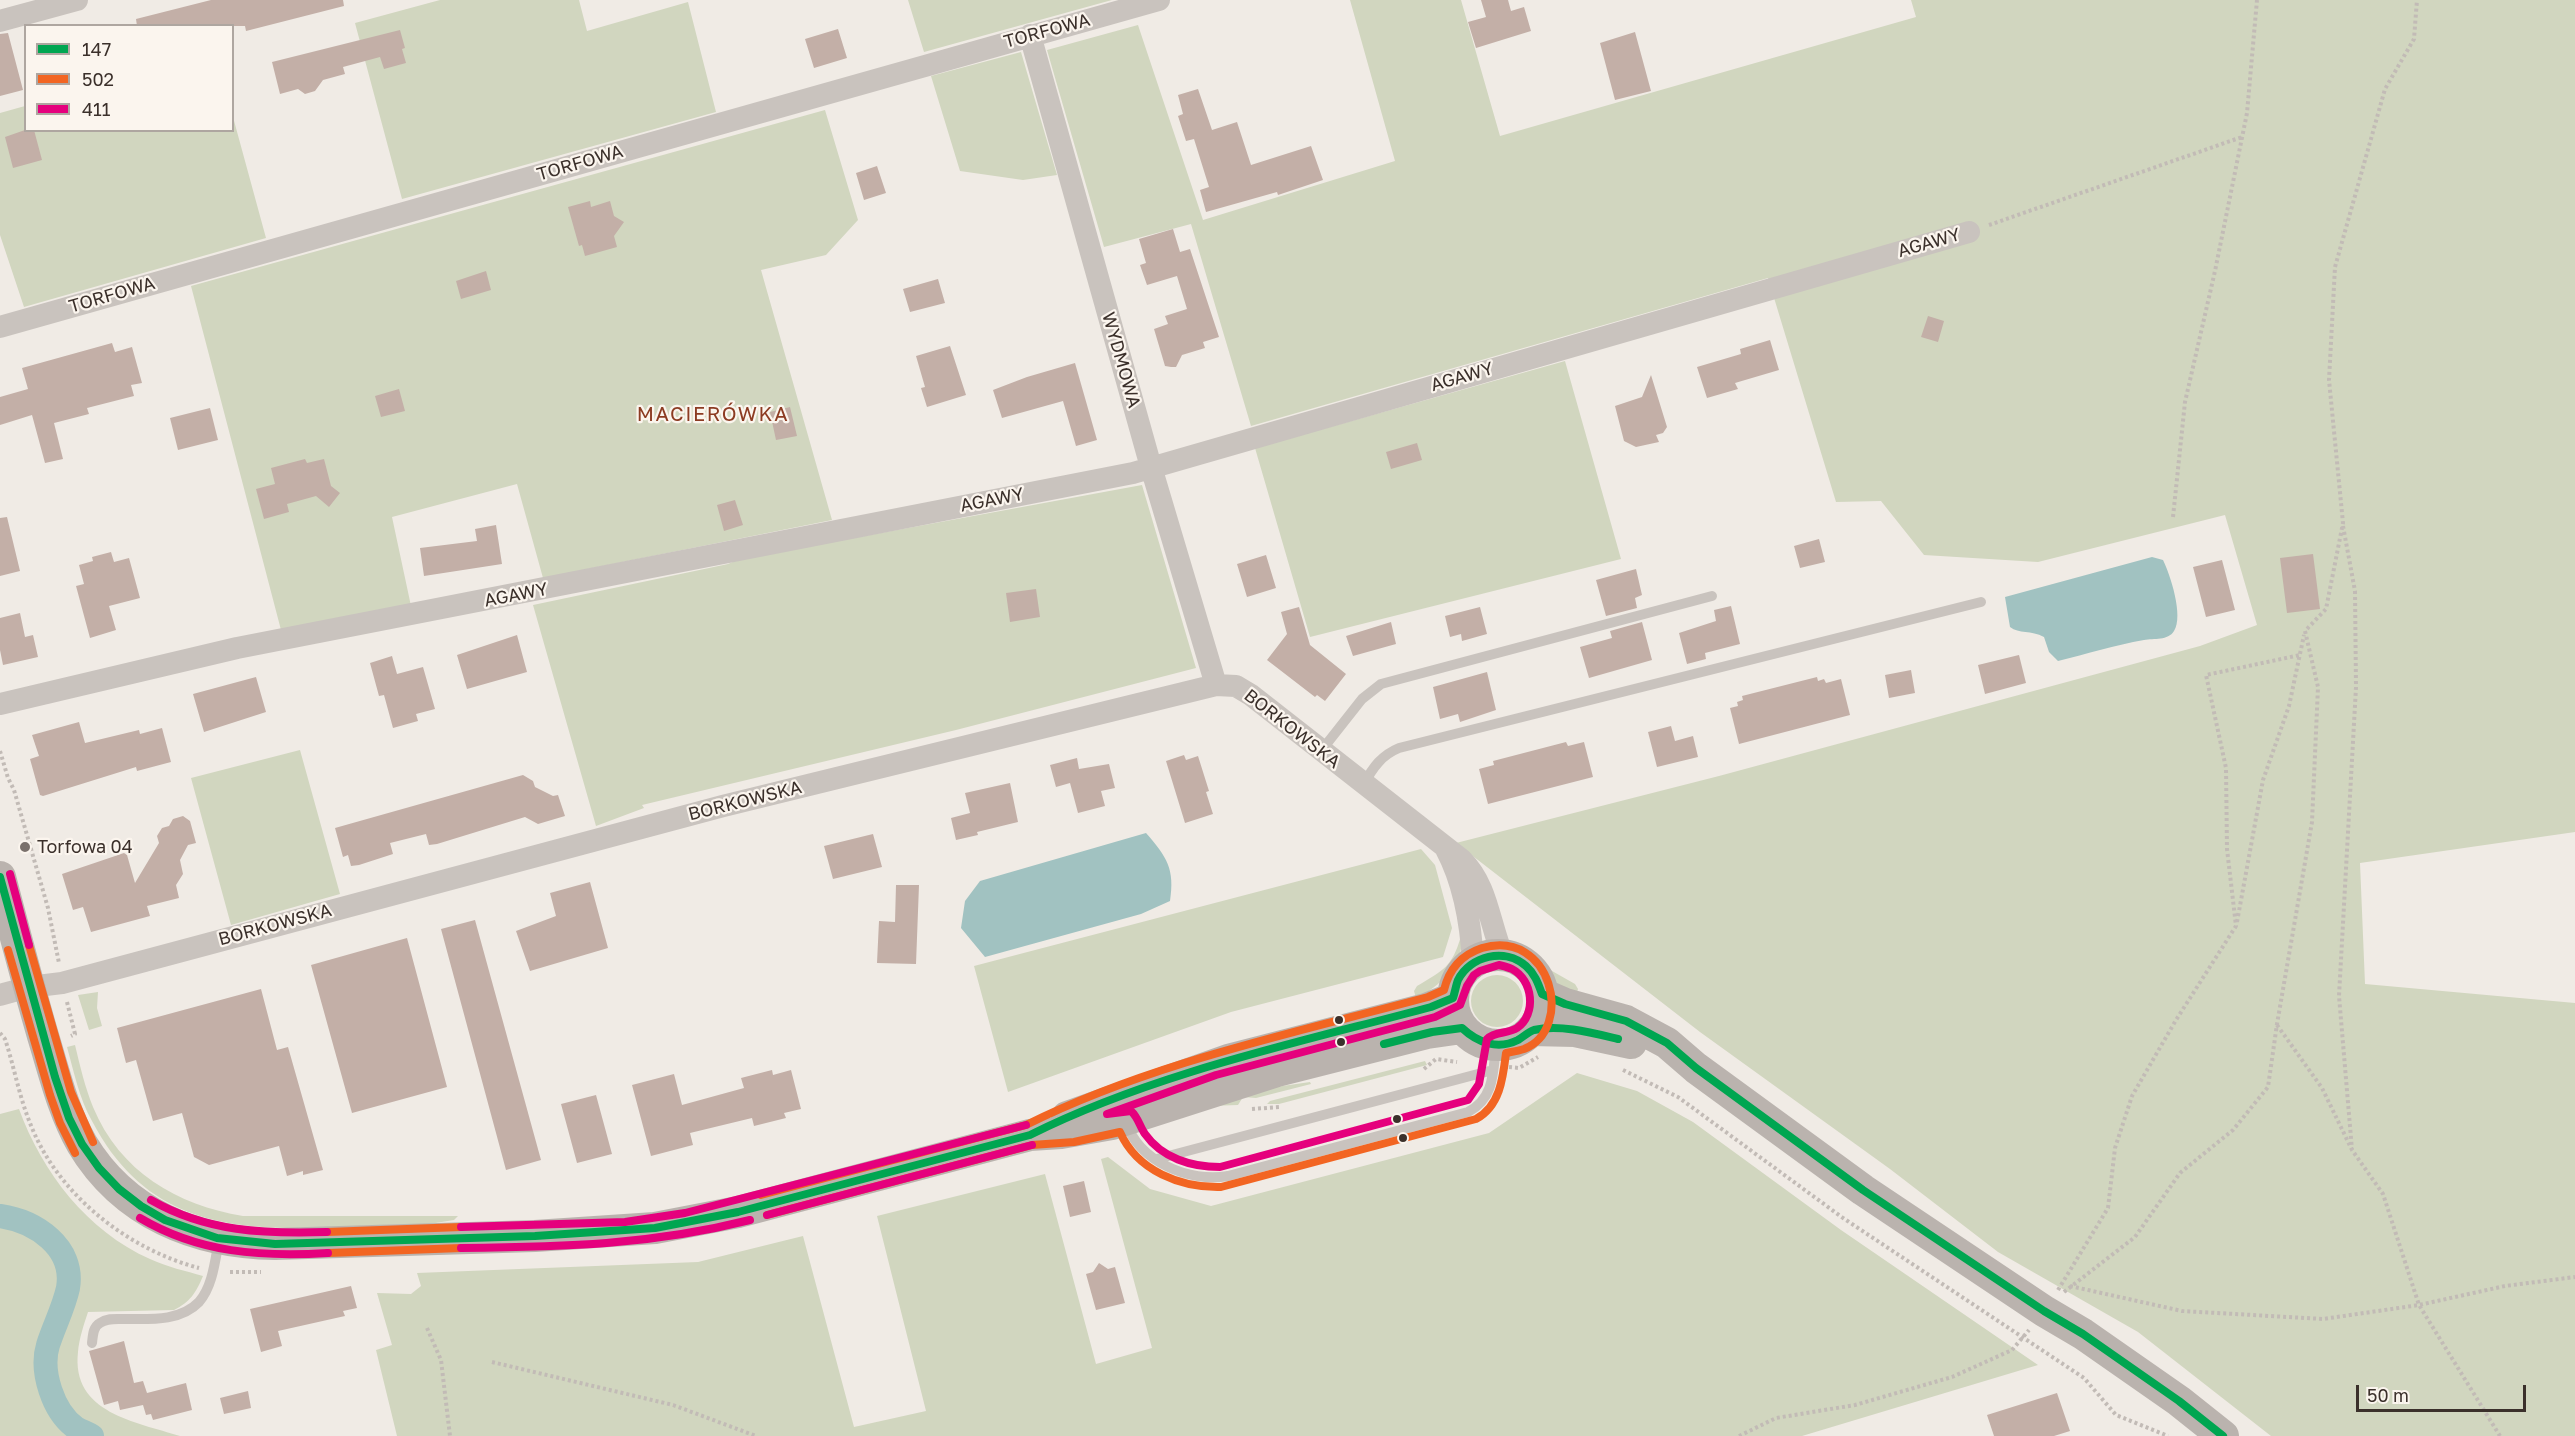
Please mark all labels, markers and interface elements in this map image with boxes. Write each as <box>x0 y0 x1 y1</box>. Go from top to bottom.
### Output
street label: TORFOWA <box>1002 9 1092 53</box>
legend <box>24 24 234 132</box>
text: 147 <box>82 38 111 60</box>
text: 502 <box>82 68 114 90</box>
text: 411 <box>82 98 110 120</box>
street label: TORFOWA <box>535 140 625 186</box>
street label: AGAWY <box>1895 224 1963 262</box>
street label: TORFOWA <box>67 272 157 318</box>
street label: WYDMOWA <box>1097 310 1145 410</box>
street label: AGAWY <box>1428 358 1496 396</box>
district label: MACIERÓWKA <box>637 403 789 427</box>
street label: AGAWY <box>958 483 1026 517</box>
street label: AGAWY <box>482 578 550 612</box>
street label: BORKOWSKA <box>1240 685 1344 773</box>
street label: BORKOWSKA <box>686 776 804 826</box>
place label: Torfowa 04 <box>37 836 133 858</box>
marker: Torfowa 04 <box>18 840 32 854</box>
street label: BORKOWSKA <box>216 900 334 950</box>
unlabelled marker <box>1333 1014 1345 1026</box>
unlabelled marker <box>1335 1036 1347 1048</box>
unlabelled marker <box>1391 1113 1403 1125</box>
unlabelled marker <box>1397 1132 1409 1144</box>
scale bar <box>2359 1373 2528 1411</box>
text: 50 m <box>2367 1384 2409 1406</box>

